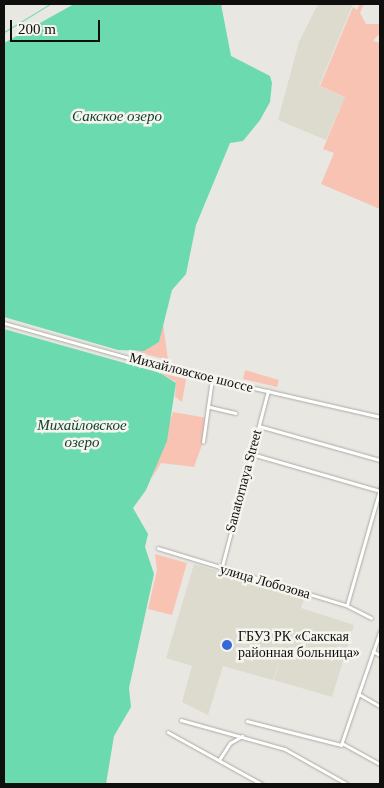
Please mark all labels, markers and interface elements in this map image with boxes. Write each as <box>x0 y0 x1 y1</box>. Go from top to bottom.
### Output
scale bar <box>12 10 102 42</box>
text: 200 m <box>18 21 56 37</box>
water label: Сакское озеро <box>72 108 162 126</box>
street label: Михайловское шоссе <box>127 349 255 397</box>
water label: Михайловское озеро <box>37 416 127 451</box>
street label: Sanatornaya Street <box>222 428 266 534</box>
street label: улица Лобозова <box>218 561 312 603</box>
place label: ГБУЗ РК «Сакская районная больница» <box>238 629 360 662</box>
marker: ГБУЗ РК «Сакская районная больница» <box>220 638 234 652</box>

